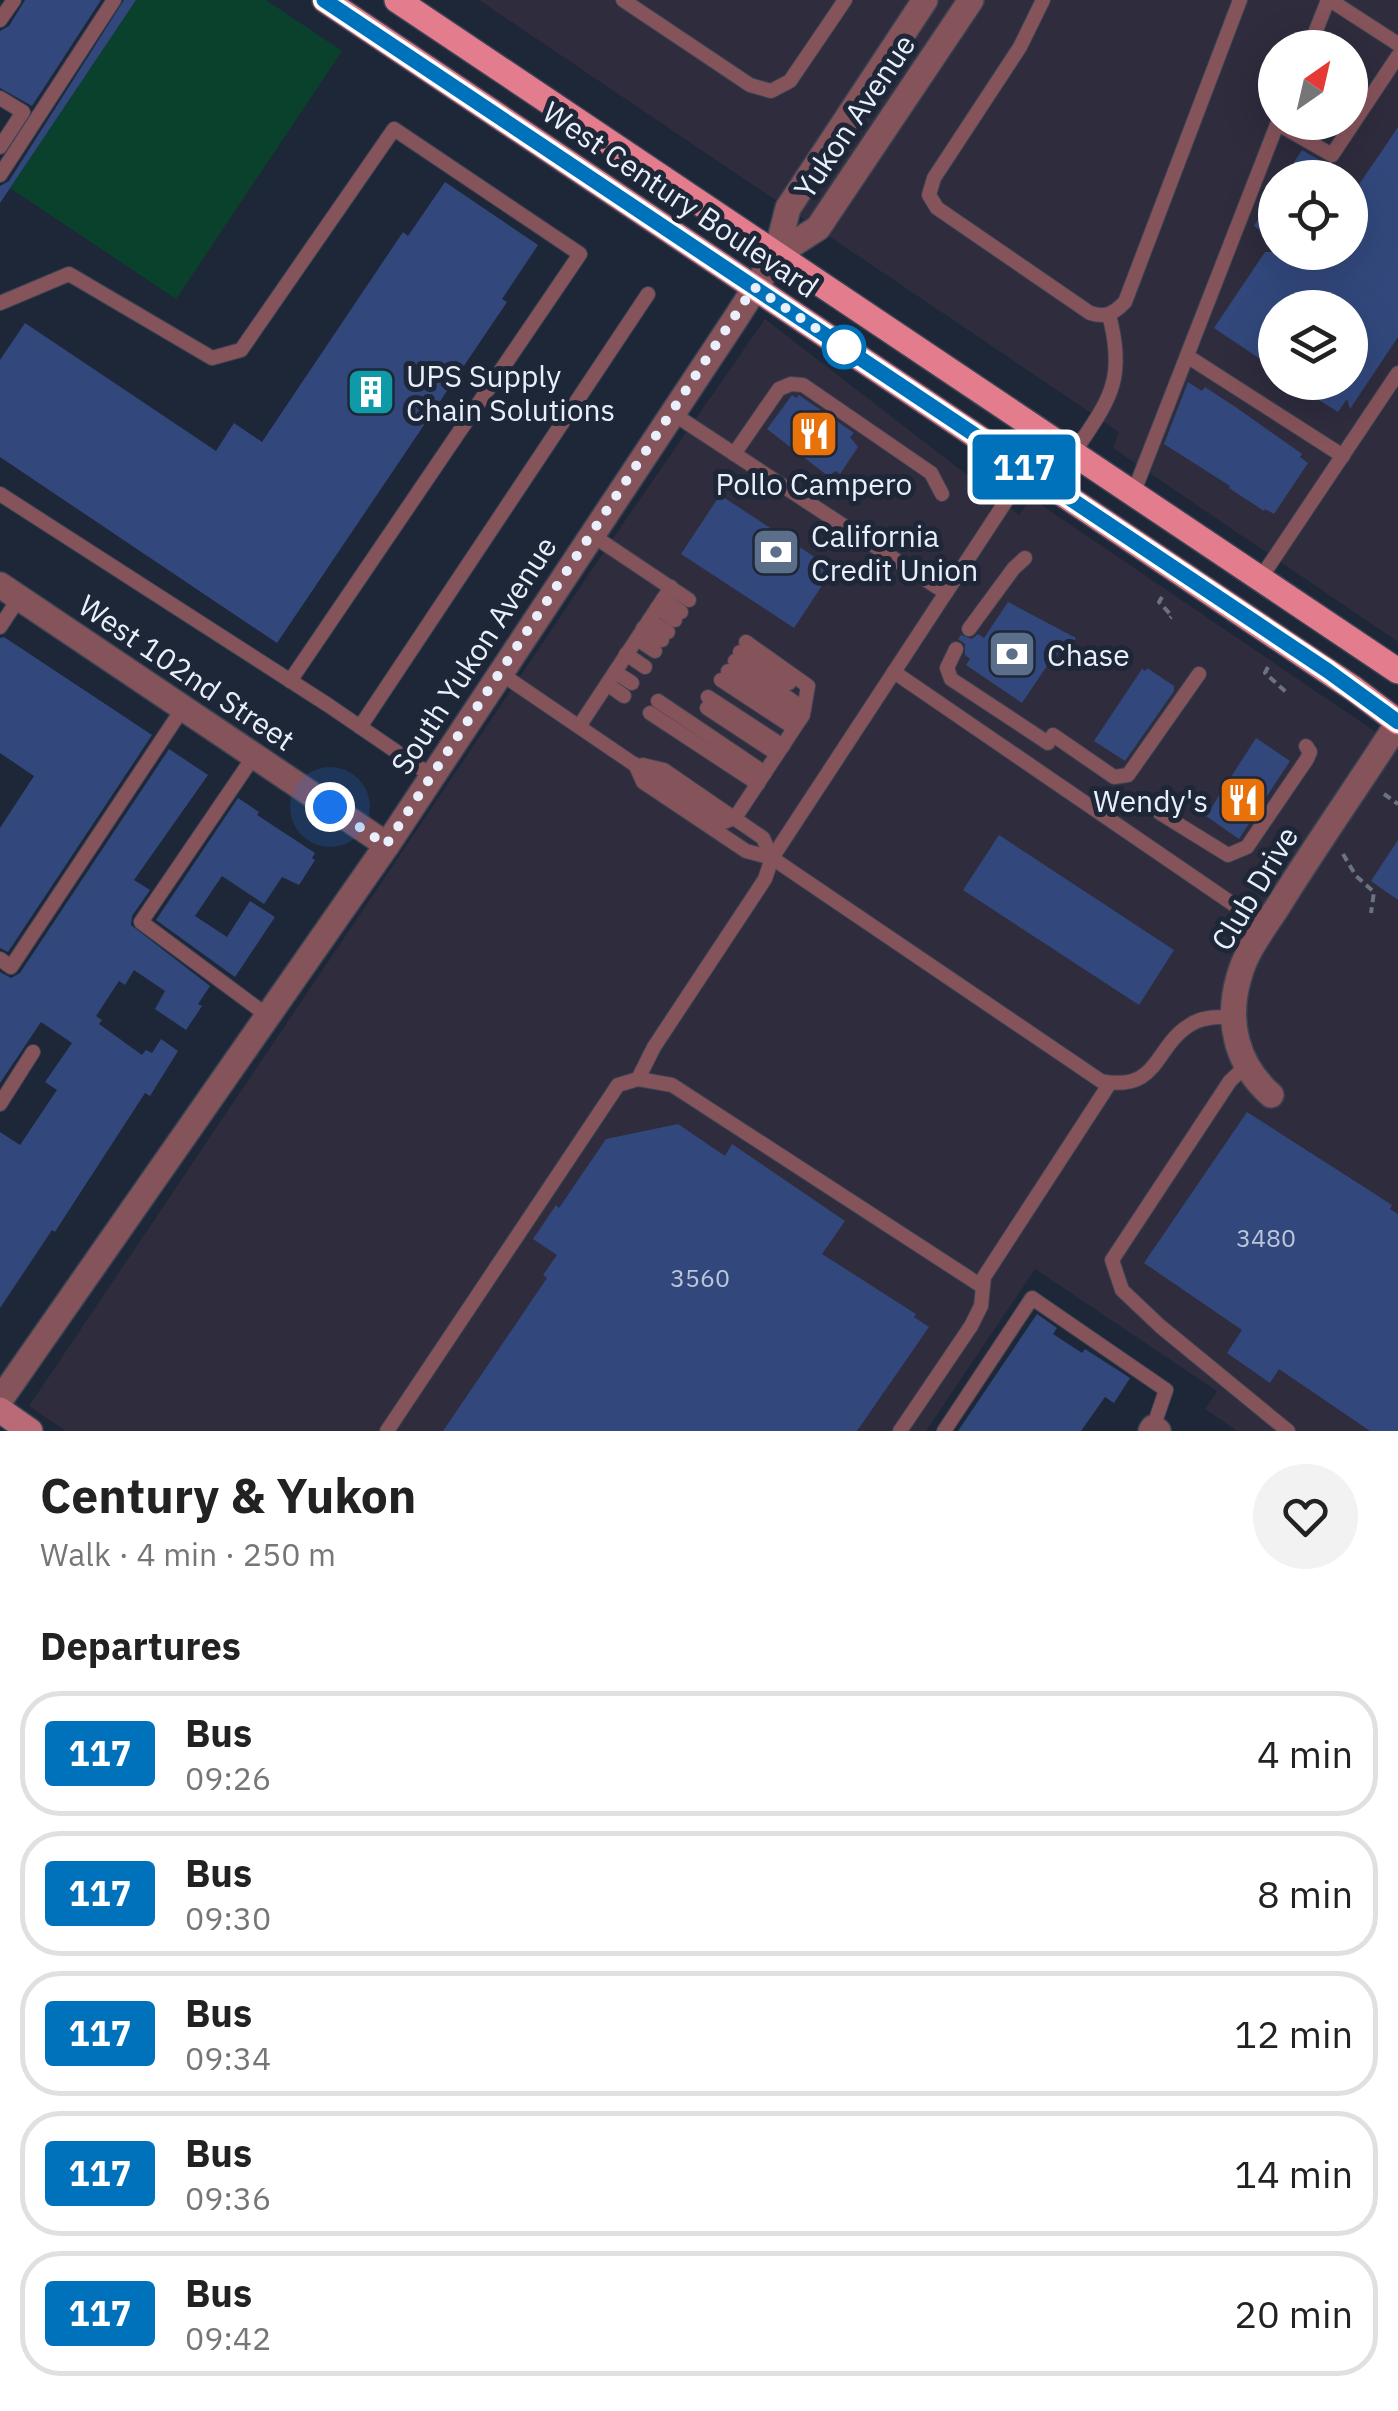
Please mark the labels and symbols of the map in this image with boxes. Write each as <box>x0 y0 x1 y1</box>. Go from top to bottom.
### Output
street label: Yukon Avenue <box>785 26 923 206</box>
north arrow <box>1258 30 1368 140</box>
street label: West Century Boulevard <box>536 92 826 306</box>
unlabelled marker <box>823 326 865 368</box>
place label: UPS Supply Chain Solutions <box>406 356 615 429</box>
building icon: UPS Supply Chain Solutions <box>345 366 397 418</box>
restaurant icon: Pollo Campero <box>788 408 840 460</box>
line badge: 117 <box>966 434 1082 500</box>
place label: Pollo Campero <box>716 464 912 503</box>
place label: California Credit Union <box>811 516 978 589</box>
bank icon: California Credit Union <box>750 526 802 578</box>
street label: South Yukon Avenue <box>381 529 565 781</box>
street label: West 102nd Street <box>71 585 303 759</box>
bank icon: Chase <box>986 628 1038 680</box>
place label: Chase <box>1047 635 1130 674</box>
restaurant icon: Wendy's <box>1217 774 1269 826</box>
place label: Wendy's <box>1093 781 1208 820</box>
your location <box>305 782 355 832</box>
street label: Club Drive <box>1202 819 1306 957</box>
house number: 3480 <box>1236 1221 1296 1254</box>
house number: 3560 <box>670 1261 730 1294</box>

